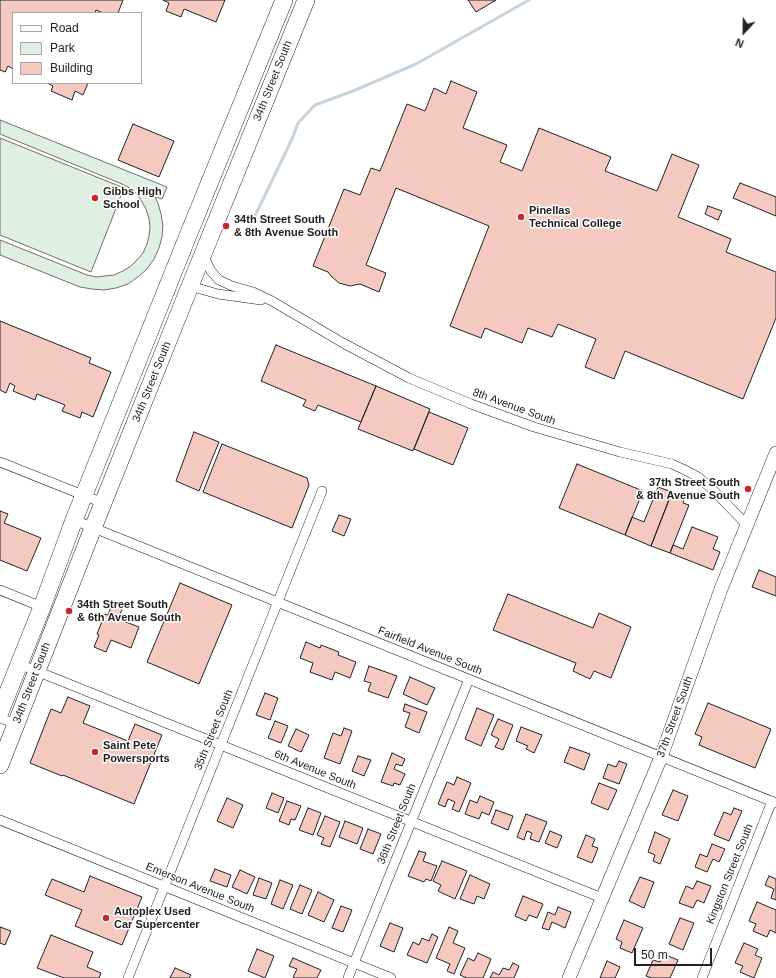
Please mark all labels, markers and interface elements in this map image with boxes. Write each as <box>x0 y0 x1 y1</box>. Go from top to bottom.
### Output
legend <box>12 12 142 84</box>
north arrow <box>724 12 764 52</box>
text: Road <box>50 21 79 35</box>
text: N <box>734 36 745 50</box>
street label: 34th Street South <box>251 39 295 123</box>
text: Park <box>50 41 75 55</box>
text: Building <box>50 61 93 75</box>
place label: Gibbs High School <box>103 185 162 211</box>
marker: Gibbs High School <box>90 193 100 203</box>
place label: Pinellas Technical College <box>529 204 622 230</box>
marker: Pinellas Technical College <box>516 212 526 222</box>
place label: 34th Street South & 8th Avenue South <box>234 213 338 239</box>
marker: 34th Street South & 8th Avenue South <box>221 221 231 231</box>
street label: 34th Street South <box>130 340 174 424</box>
street label: 8th Avenue South <box>471 386 557 428</box>
place label: 37th Street South & 8th Avenue South <box>636 476 740 502</box>
marker: 37th Street South & 8th Avenue South <box>743 484 753 494</box>
place label: 34th Street South & 6th Avenue South <box>77 598 181 624</box>
marker: 34th Street South & 6th Avenue South <box>64 606 74 616</box>
street label: Fairfield Avenue South <box>376 624 484 678</box>
street label: 34th Street South <box>10 641 54 725</box>
street label: 37th Street South <box>654 675 696 759</box>
street label: 35th Street South <box>192 688 236 772</box>
place label: Saint Pete Powersports <box>103 739 170 765</box>
marker: Saint Pete Powersports <box>90 747 100 757</box>
street label: 6th Avenue South <box>272 748 358 792</box>
street label: 36th Street South <box>375 782 419 866</box>
street label: Kingston Street South <box>704 822 756 926</box>
street label: Emerson Avenue South <box>144 860 256 916</box>
place label: Autoplex Used Car Supercenter <box>114 905 200 931</box>
marker: Autoplex Used Car Supercenter <box>101 913 111 923</box>
scale bar <box>636 940 714 966</box>
text: 50 m <box>641 948 668 962</box>

